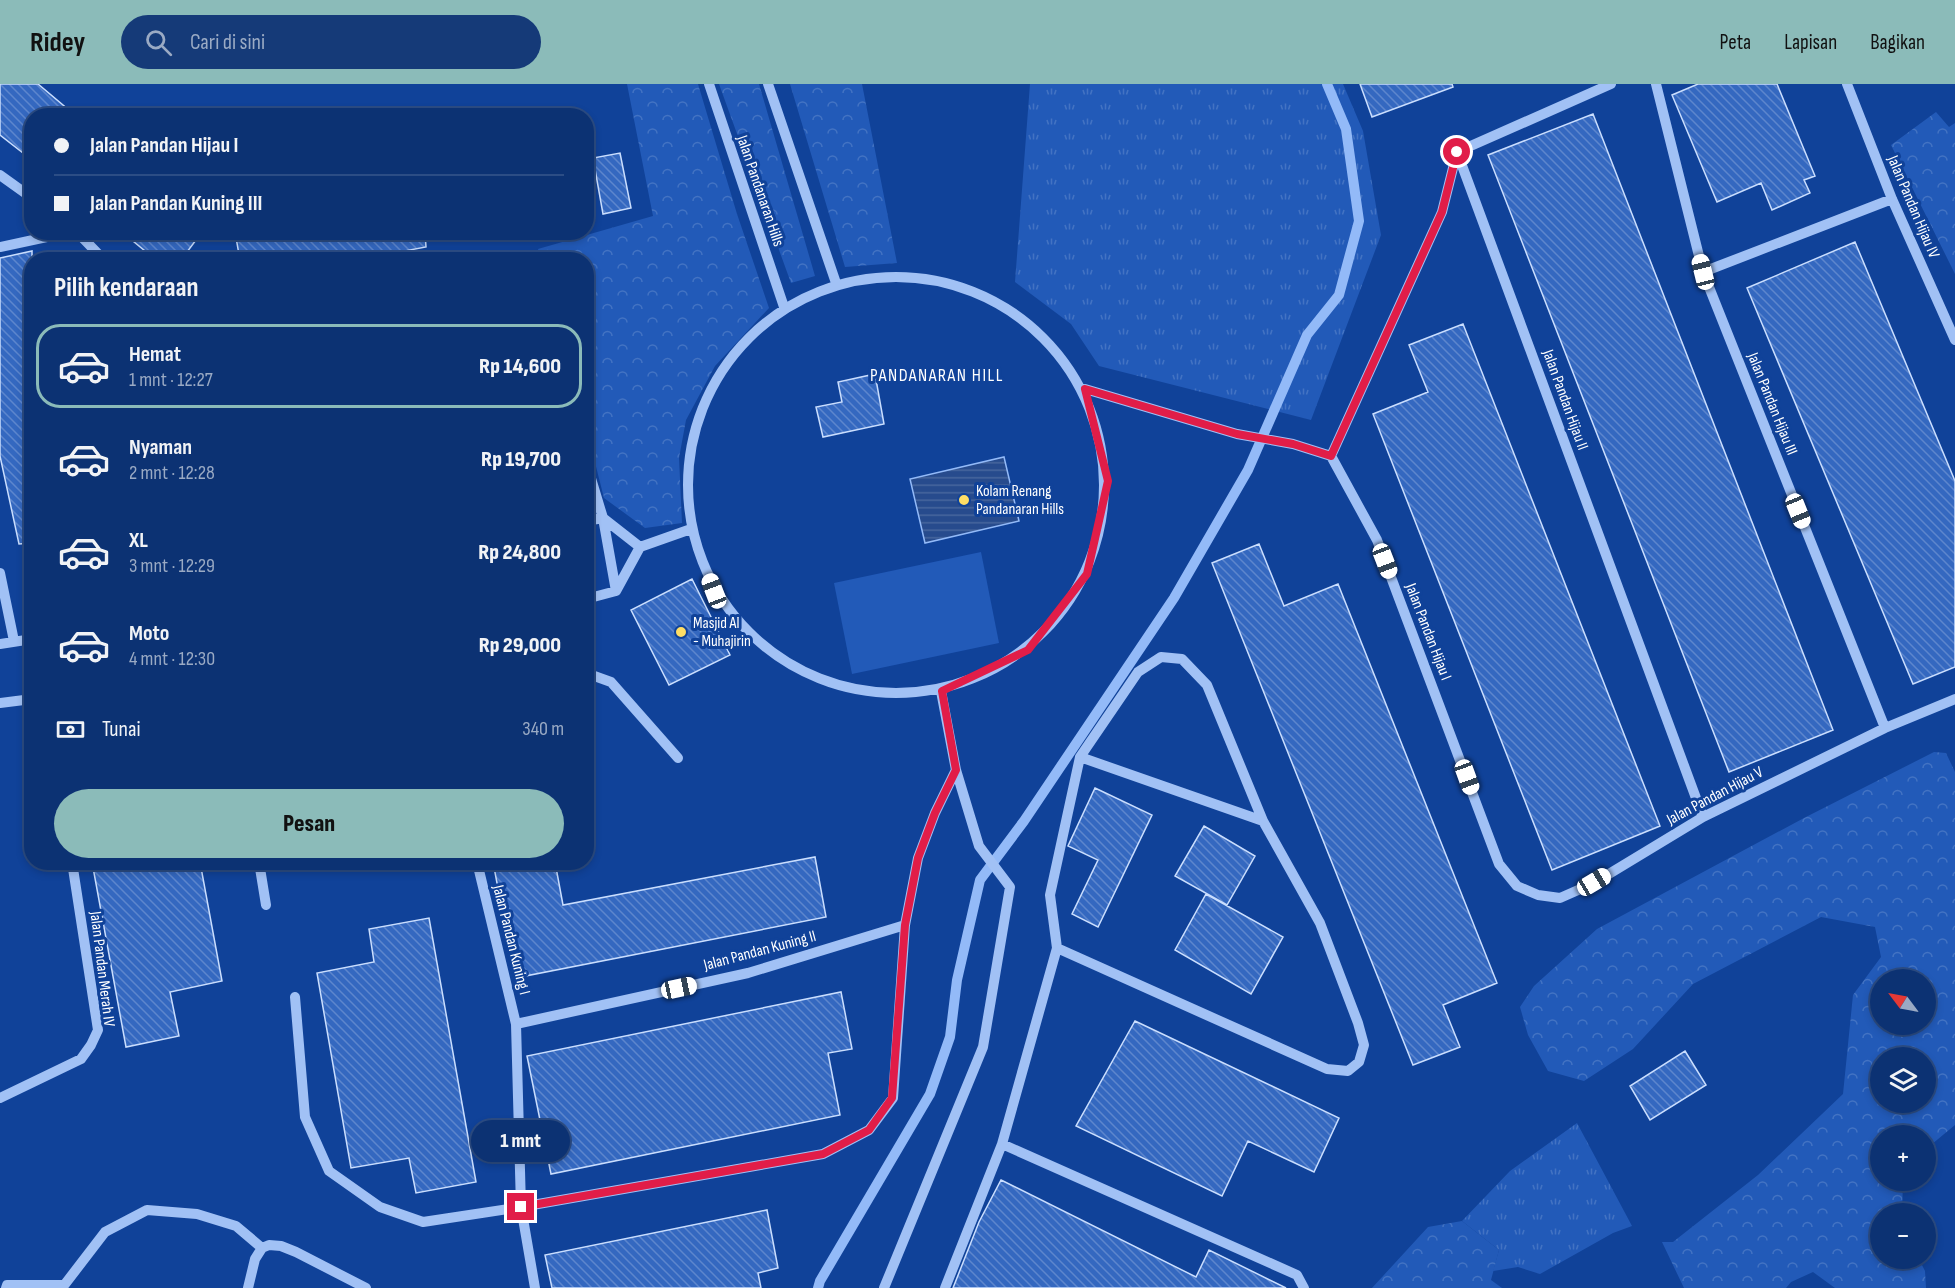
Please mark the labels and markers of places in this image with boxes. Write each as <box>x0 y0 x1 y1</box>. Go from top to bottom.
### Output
place label: Kolam Renang Pandanaran Hills <box>976 482 1064 519</box>
marker: Kolam Renang Pandanaran Hills <box>957 493 971 507</box>
place label: Masjid Al - Muhajirin <box>693 614 751 651</box>
marker: Masjid Al - Muhajirin <box>674 625 688 639</box>

